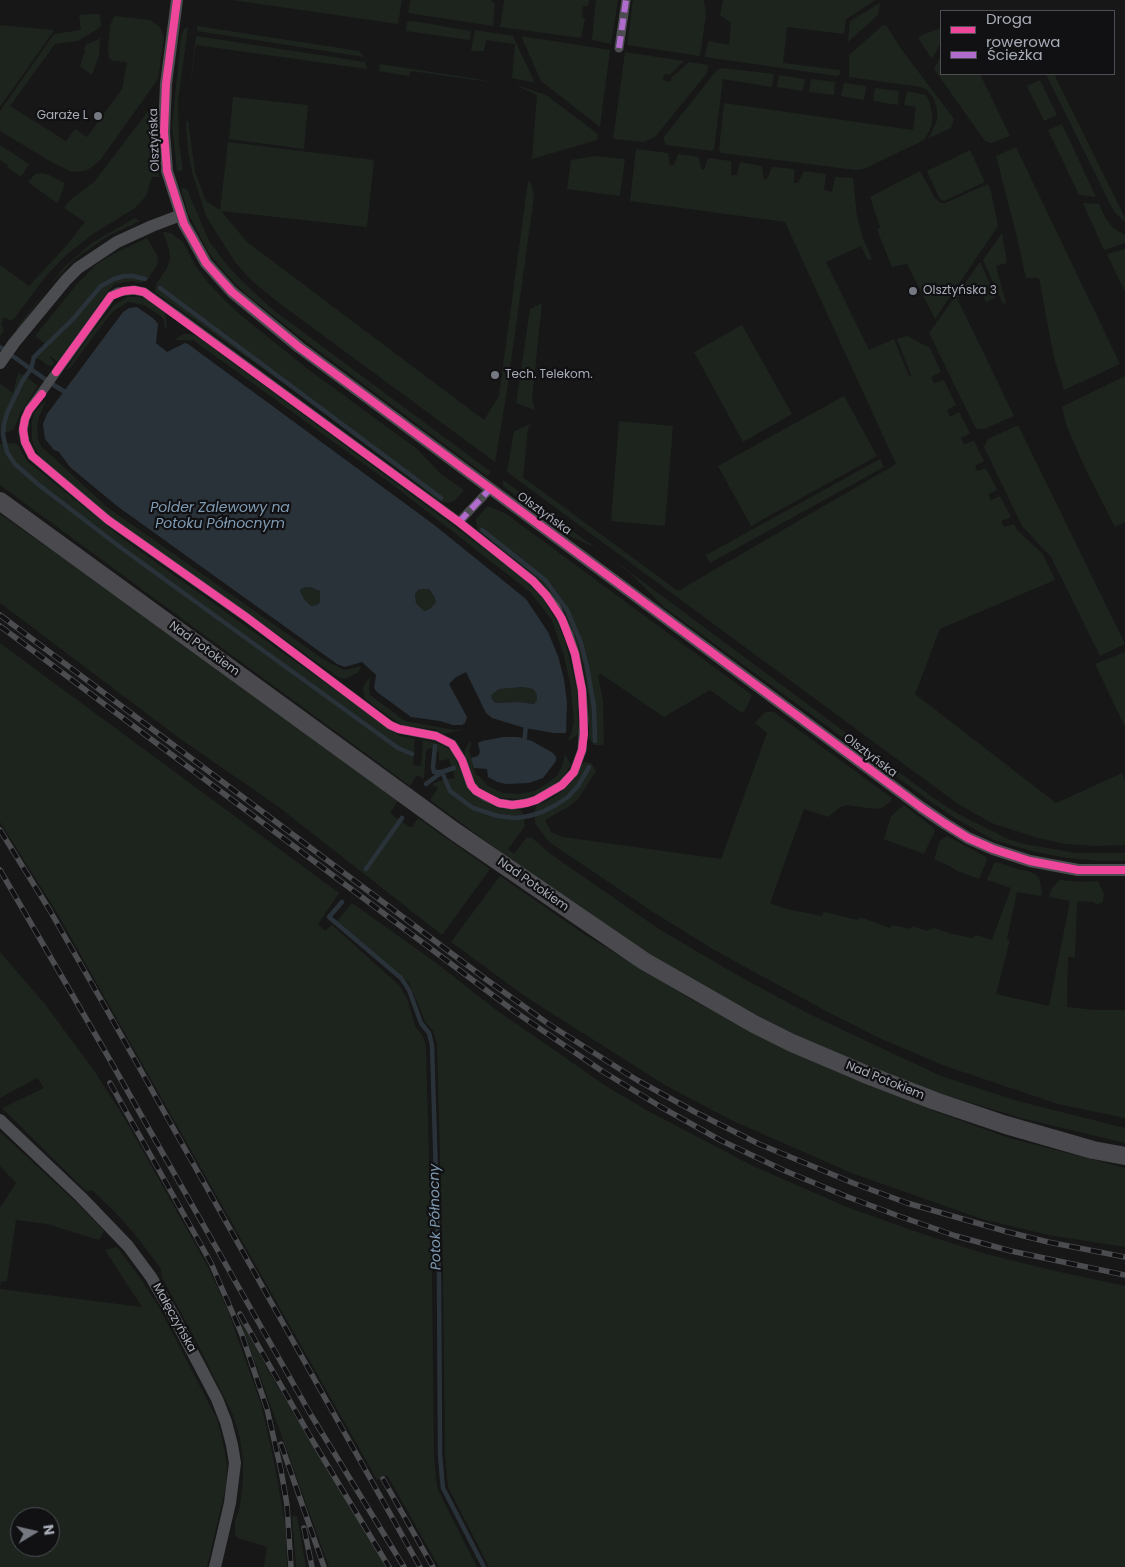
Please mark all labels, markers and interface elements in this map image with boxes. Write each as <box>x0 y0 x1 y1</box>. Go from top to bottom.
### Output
text: Droga rowerowa <box>986 8 1060 52</box>
legend <box>940 10 1115 75</box>
text: Ścieżka <box>987 44 1043 65</box>
street label: Olsztyńska <box>147 108 163 172</box>
place label: Garaże L <box>37 109 88 123</box>
marker: Garaże L <box>92 110 104 122</box>
place label: Olsztyńska 3 <box>923 284 997 298</box>
marker: Olsztyńska 3 <box>907 285 919 297</box>
place label: Tech. Telekom. <box>505 368 593 382</box>
marker: Tech. Telekom. <box>489 369 501 381</box>
street label: Olsztyńska <box>514 490 574 538</box>
water label: Polder Zalewowy na Potoku Północnym <box>150 500 290 532</box>
street label: Nad Potokiem <box>166 619 242 679</box>
street label: Olsztyńska <box>840 731 900 781</box>
street label: Nad Potokiem <box>495 855 571 915</box>
street label: Nad Potokiem <box>844 1059 926 1103</box>
water label: Potok Północny <box>427 1164 445 1270</box>
street label: Małęczyńska <box>149 1281 199 1355</box>
north arrow <box>10 1507 60 1557</box>
text: N <box>38 1523 60 1537</box>

